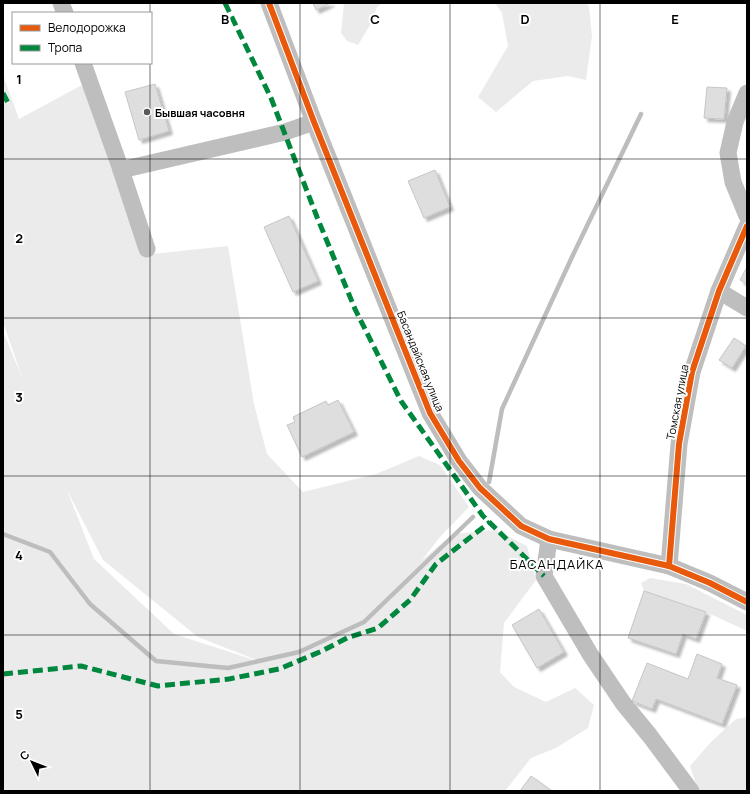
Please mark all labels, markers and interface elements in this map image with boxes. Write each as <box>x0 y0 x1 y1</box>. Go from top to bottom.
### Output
text: B <box>221 10 229 28</box>
text: C <box>370 10 380 28</box>
text: D <box>520 10 530 28</box>
text: E <box>671 10 679 28</box>
legend <box>12 12 152 64</box>
text: Велодорожка <box>48 19 126 36</box>
text: Тропа <box>48 39 82 56</box>
text: 1 <box>16 70 22 88</box>
place label: Бывшая часовня <box>155 105 245 120</box>
marker: Бывшая часовня <box>142 107 152 117</box>
text: 2 <box>15 229 23 247</box>
street label: Басандайская улица <box>394 308 448 414</box>
street label: Томская улица <box>662 363 692 441</box>
text: 3 <box>15 388 23 406</box>
text: 4 <box>15 546 23 564</box>
district label: БАСАНДАЙКА <box>510 555 604 573</box>
text: 5 <box>15 705 23 723</box>
north arrow <box>12 742 52 782</box>
text: С <box>16 747 33 763</box>

